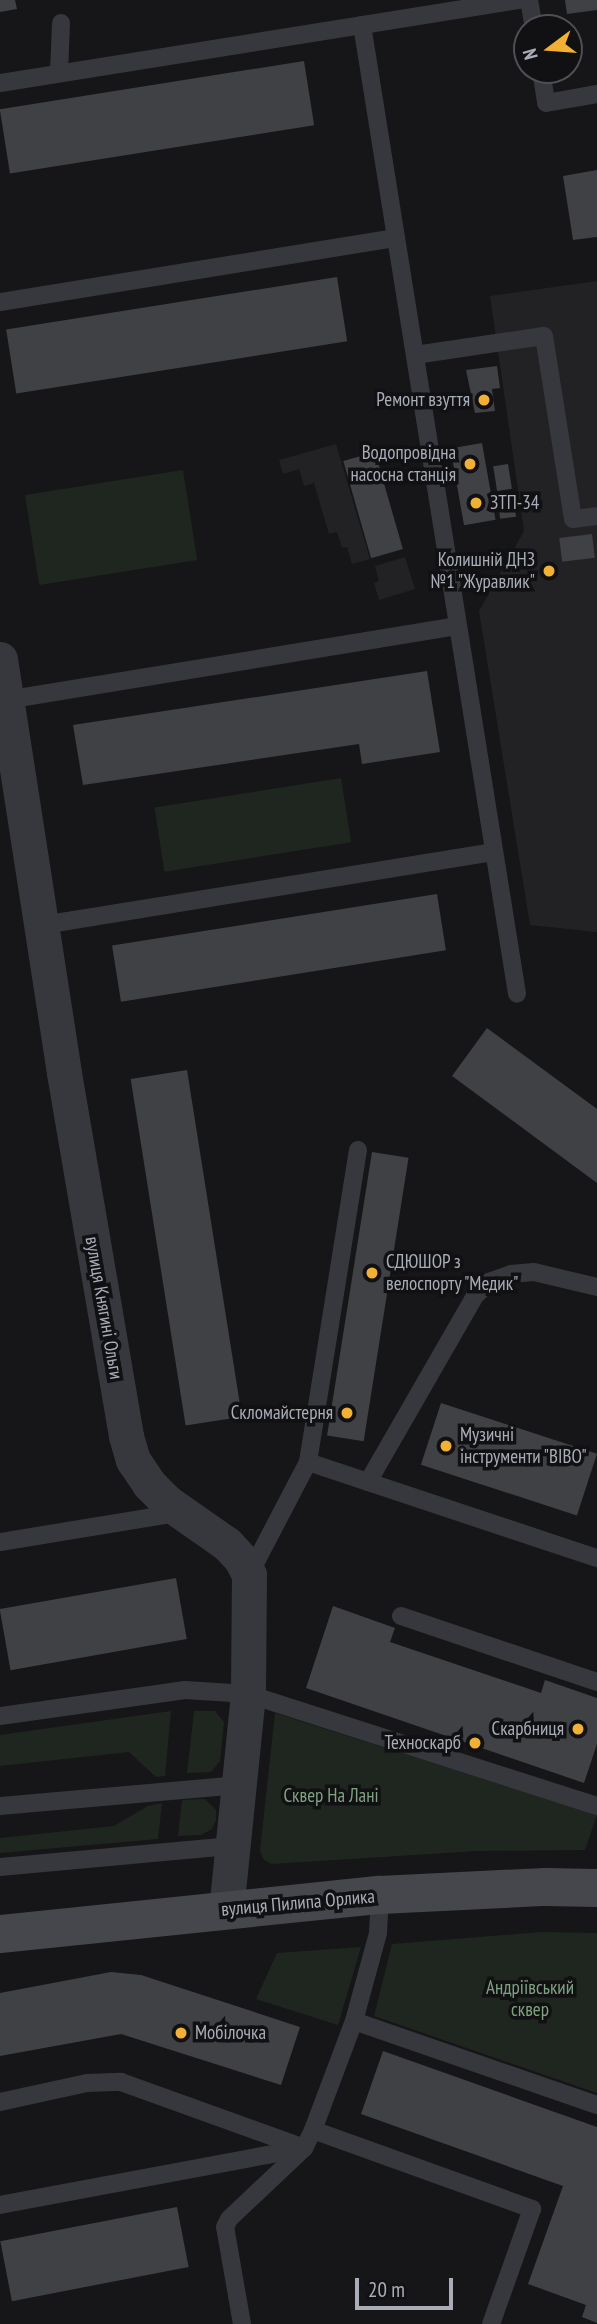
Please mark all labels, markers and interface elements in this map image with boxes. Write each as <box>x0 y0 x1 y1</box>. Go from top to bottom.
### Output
north arrow <box>513 14 583 84</box>
text: N <box>517 46 543 62</box>
place label: Ремонт взуття <box>376 389 470 411</box>
marker: Ремонт взуття <box>476 392 492 408</box>
place label: Водопровідна насосна станція <box>350 442 456 486</box>
marker: Водопровідна насосна станція <box>462 456 478 472</box>
place label: ЗТП-34 <box>490 492 539 514</box>
marker: ЗТП-34 <box>468 495 484 511</box>
place label: Колишній ДНЗ №1 "Журавлик" <box>429 549 535 593</box>
marker: Колишній ДНЗ №1 "Журавлик" <box>541 563 557 579</box>
street label: вулиця Княгині Ольги <box>80 1235 128 1381</box>
place label: СДЮШОР з велоспорту "Медик" <box>386 1251 520 1295</box>
marker: СДЮШОР з велоспорту "Медик" <box>364 1265 380 1281</box>
place label: Скломайстерня <box>231 1402 333 1424</box>
marker: Скломайстерня <box>339 1405 355 1421</box>
place label: Музичні інструменти "ВІВО" <box>460 1424 588 1468</box>
marker: Музичні інструменти "ВІВО" <box>438 1438 454 1454</box>
place label: Скарбниця <box>492 1718 564 1740</box>
marker: Скарбниця <box>570 1721 586 1737</box>
place label: Техноскарб <box>384 1732 461 1754</box>
marker: Техноскарб <box>467 1735 483 1751</box>
park label: Сквер На Лані <box>283 1785 379 1807</box>
street label: вулиця Пилипа Орлика <box>220 1885 376 1921</box>
park label: Андріївський сквер <box>486 1977 574 2021</box>
place label: Мобілочка <box>195 2022 266 2044</box>
marker: Мобілочка <box>173 2025 189 2041</box>
scale bar <box>359 2264 457 2308</box>
text: 20 m <box>368 2276 405 2303</box>

